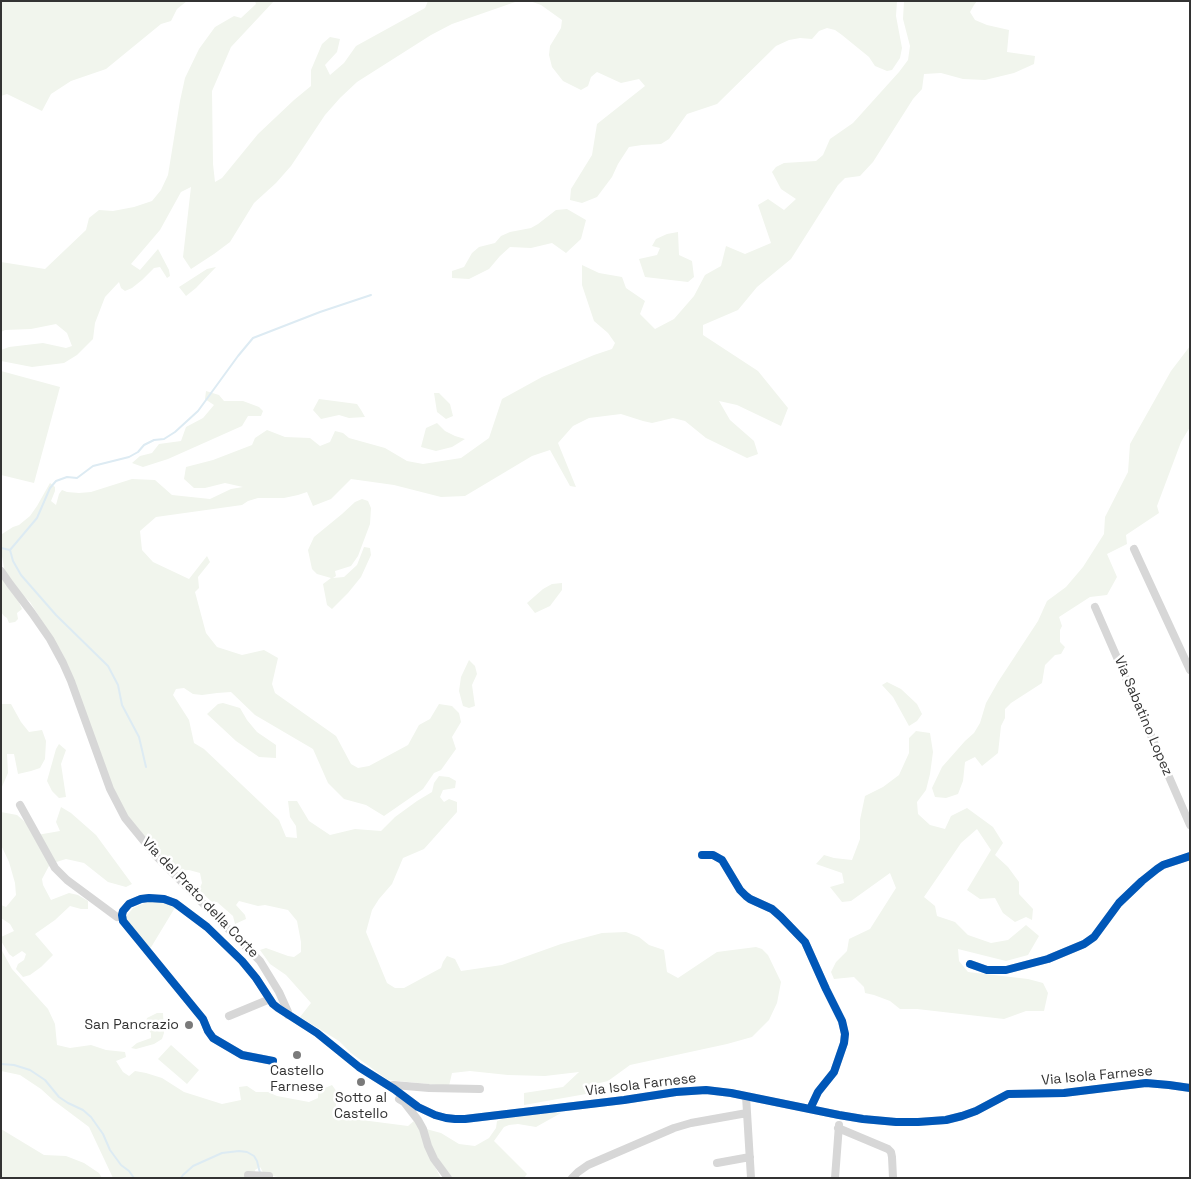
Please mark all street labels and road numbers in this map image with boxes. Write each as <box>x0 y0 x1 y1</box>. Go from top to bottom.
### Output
street label: Via Sabatino Lopez <box>1110 654 1176 778</box>
street label: Via del Prato della Corte <box>138 834 262 962</box>
street label: Via Isola Farnese <box>1041 1063 1153 1089</box>
street label: Via Isola Farnese <box>585 1070 697 1100</box>

